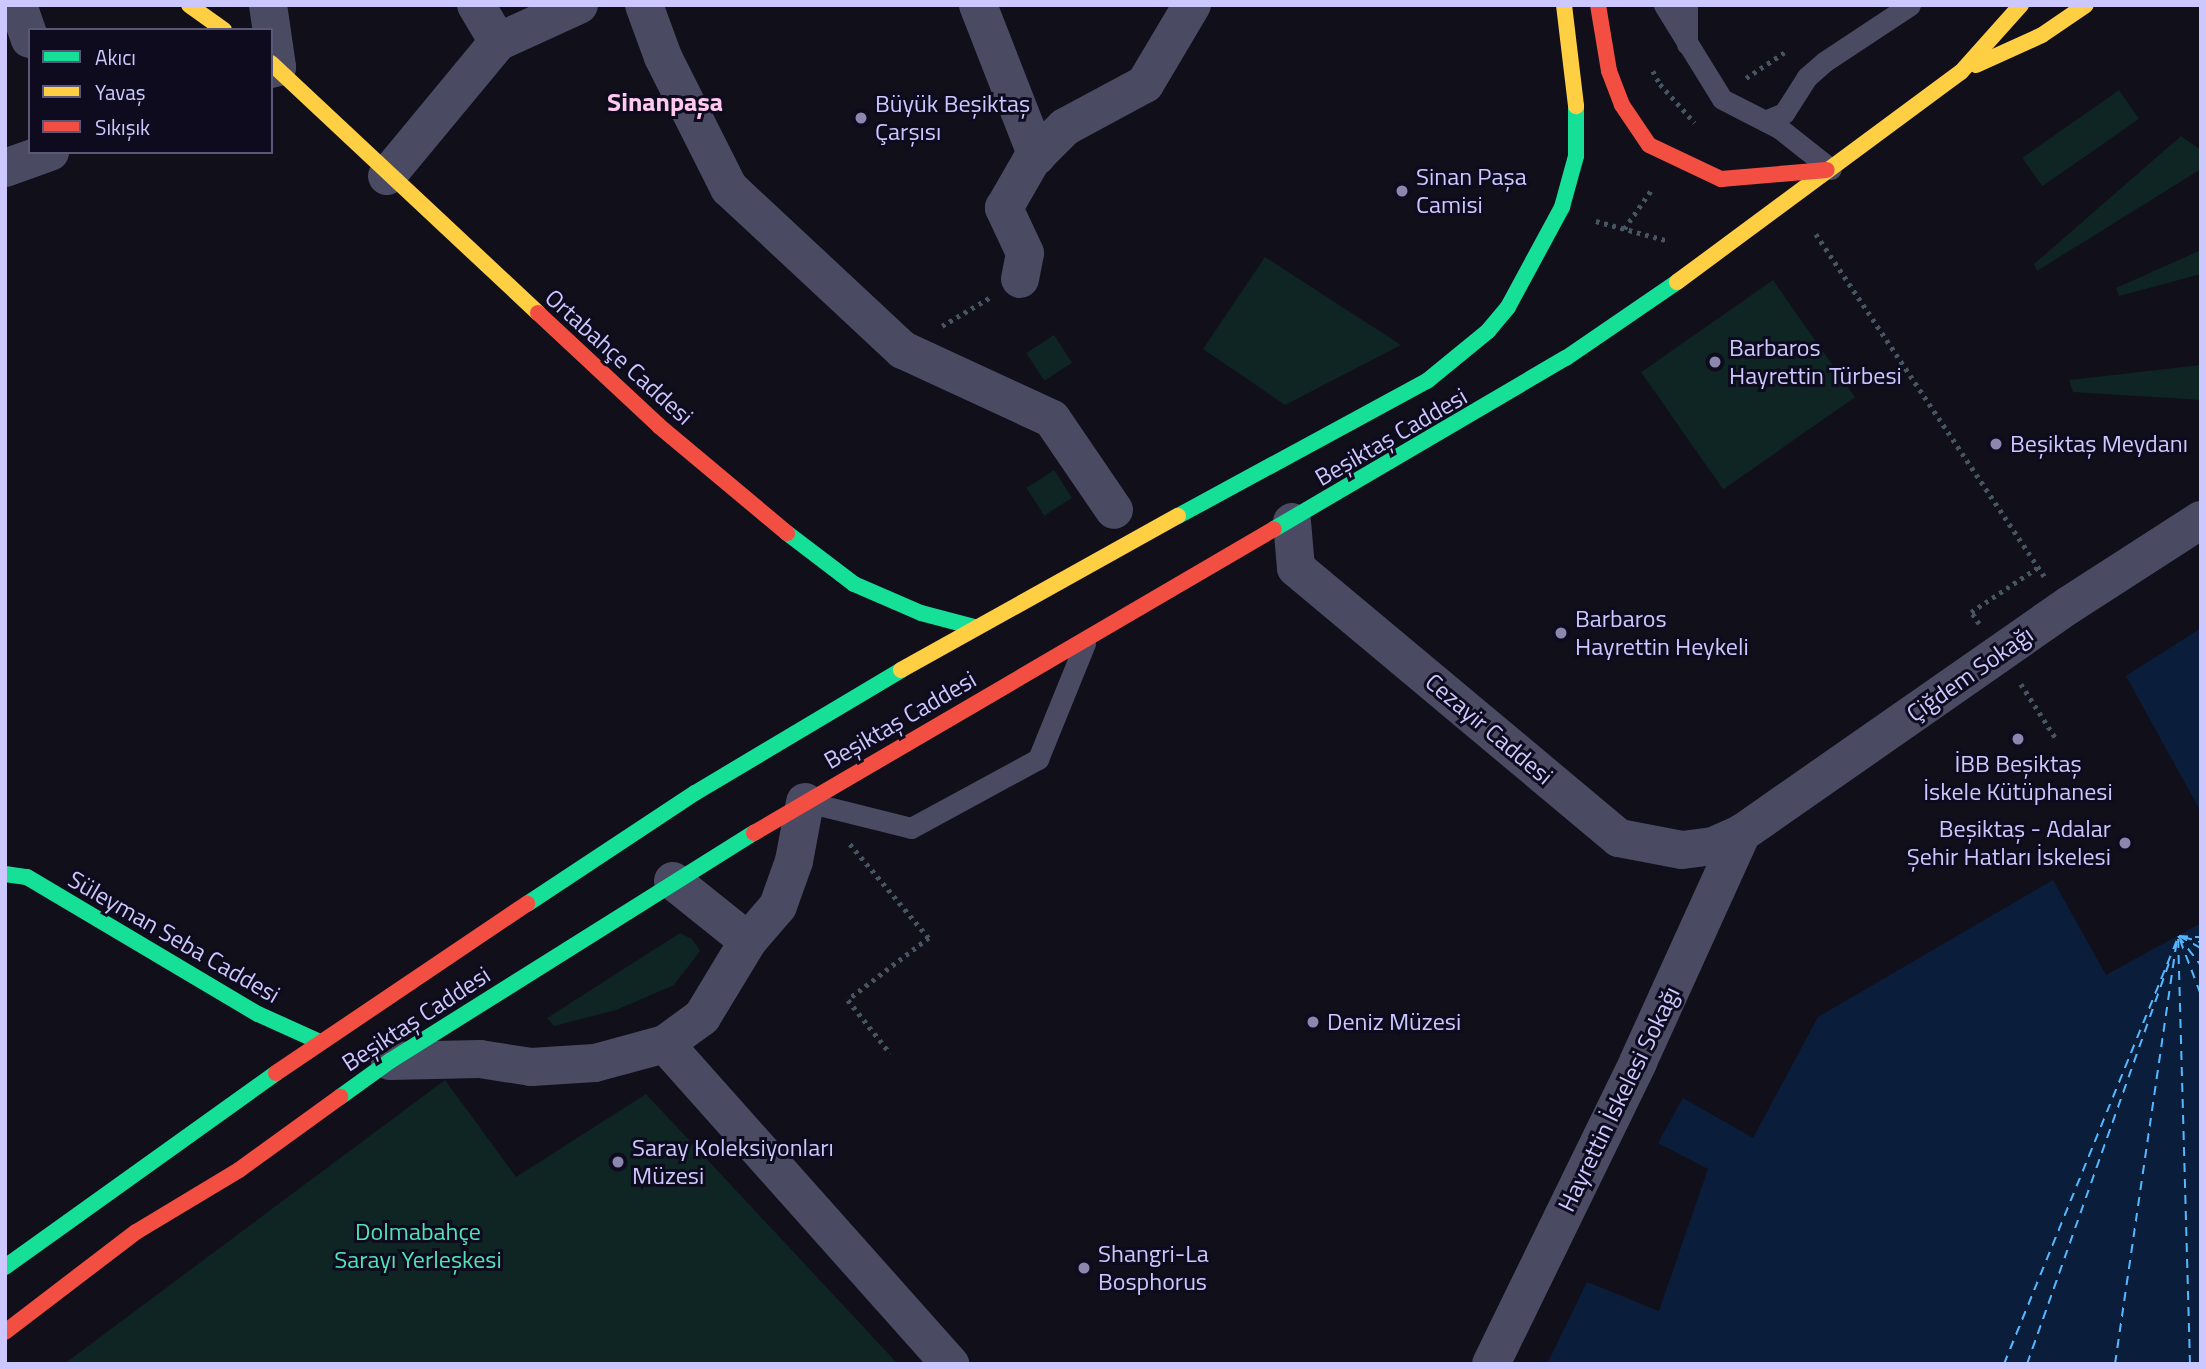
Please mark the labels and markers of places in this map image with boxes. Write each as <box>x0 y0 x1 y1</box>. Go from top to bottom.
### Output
place label: Büyük Beşiktaş Çarşısı <box>875 90 1030 146</box>
marker: Büyük Beşiktaş Çarşısı <box>853 110 869 126</box>
place label: Sinan Paşa Camisi <box>1416 163 1527 219</box>
marker: Sinan Paşa Camisi <box>1394 183 1410 199</box>
place label: Barbaros Hayrettin Türbesi <box>1729 334 1902 390</box>
marker: Barbaros Hayrettin Türbesi <box>1707 354 1723 370</box>
place label: Beşiktaş Meydanı <box>2010 430 2188 458</box>
marker: Beşiktaş Meydanı <box>1988 436 2004 452</box>
place label: Barbaros Hayrettin Heykeli <box>1575 605 1749 661</box>
marker: Barbaros Hayrettin Heykeli <box>1553 625 1569 641</box>
marker: İBB Beşiktaş İskele Kütüphanesi <box>2010 731 2026 747</box>
place label: İBB Beşiktaş İskele Kütüphanesi <box>1923 750 2113 806</box>
place label: Beşiktaş - Adalar Şehir Hatları İskelesi <box>1907 815 2111 871</box>
marker: Beşiktaş - Adalar Şehir Hatları İskelesi <box>2117 835 2133 851</box>
place label: Deniz Müzesi <box>1327 1008 1461 1036</box>
marker: Deniz Müzesi <box>1305 1014 1321 1030</box>
place label: Saray Koleksiyonları Müzesi <box>632 1134 834 1190</box>
marker: Saray Koleksiyonları Müzesi <box>610 1154 626 1170</box>
place label: Shangri-La Bosphorus <box>1098 1240 1209 1296</box>
marker: Shangri-La Bosphorus <box>1076 1260 1092 1276</box>

